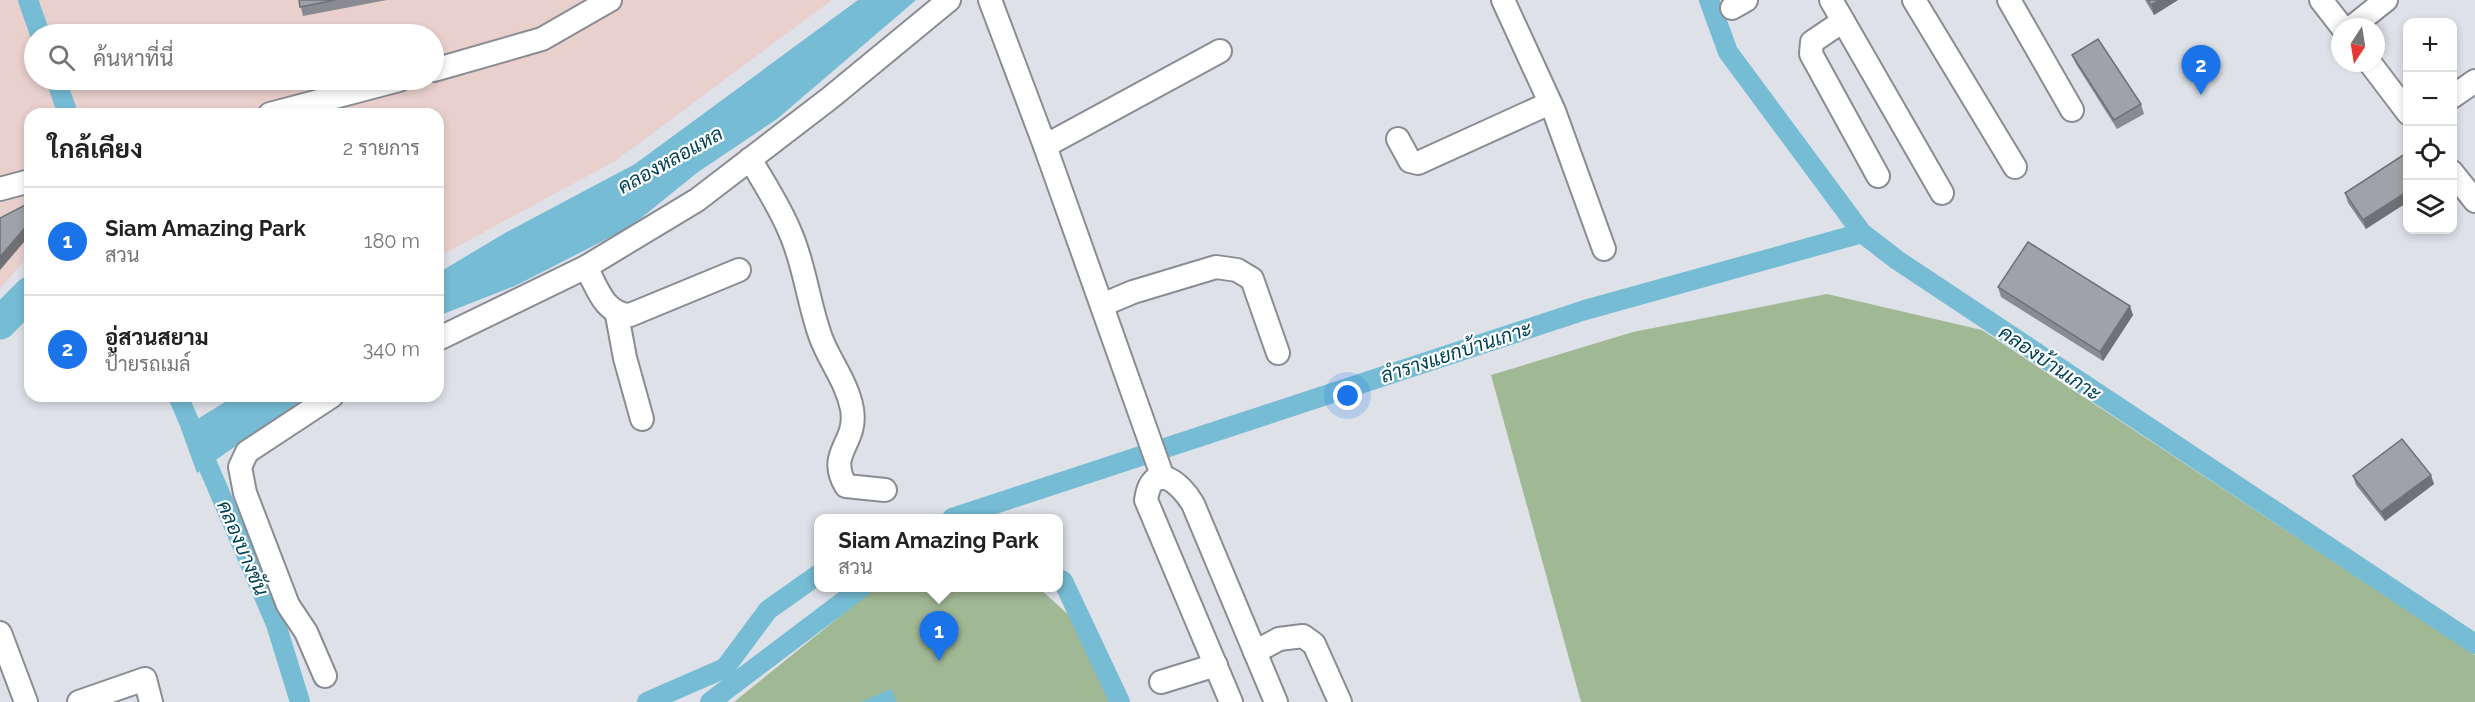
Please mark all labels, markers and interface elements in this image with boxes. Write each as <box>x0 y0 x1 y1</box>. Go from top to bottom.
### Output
north arrow <box>2331 18 2385 72</box>
map controls <box>2403 18 2457 234</box>
button: + <box>2403 18 2457 72</box>
search box <box>24 24 444 90</box>
icon: search <box>45 41 78 74</box>
text: ค้นหาที่นี่ <box>93 45 173 71</box>
pin: 2 <box>2182 46 2220 95</box>
button: − <box>2403 72 2457 126</box>
water label: คลองหลอแหล <box>613 121 727 199</box>
button: locate <box>2403 126 2457 180</box>
text: ใกล้เคียง <box>48 134 143 164</box>
text: 2 รายการ <box>343 136 420 160</box>
button: layers <box>2403 180 2457 234</box>
text: Siam Amazing Park <box>105 215 306 241</box>
text: 1 <box>63 229 72 253</box>
text: 180 m <box>364 229 420 253</box>
text: สวน <box>105 243 140 267</box>
water label: ลำรางแยกบ้านเกาะ <box>1377 315 1535 388</box>
water label: คลองบ้านเกาะ <box>1994 319 2106 406</box>
text: อู่สวนสยาม <box>105 324 209 350</box>
text: 2 <box>62 337 73 361</box>
text: 340 m <box>363 337 420 361</box>
text: ป้ายรถเมล์ <box>105 352 191 376</box>
your location <box>1333 381 1362 410</box>
water label: คลองบางชัน <box>212 497 274 599</box>
popup <box>814 514 1063 592</box>
text: Siam Amazing Park <box>838 527 1039 553</box>
text: สวน <box>838 555 873 579</box>
pin: 1 <box>920 612 958 661</box>

